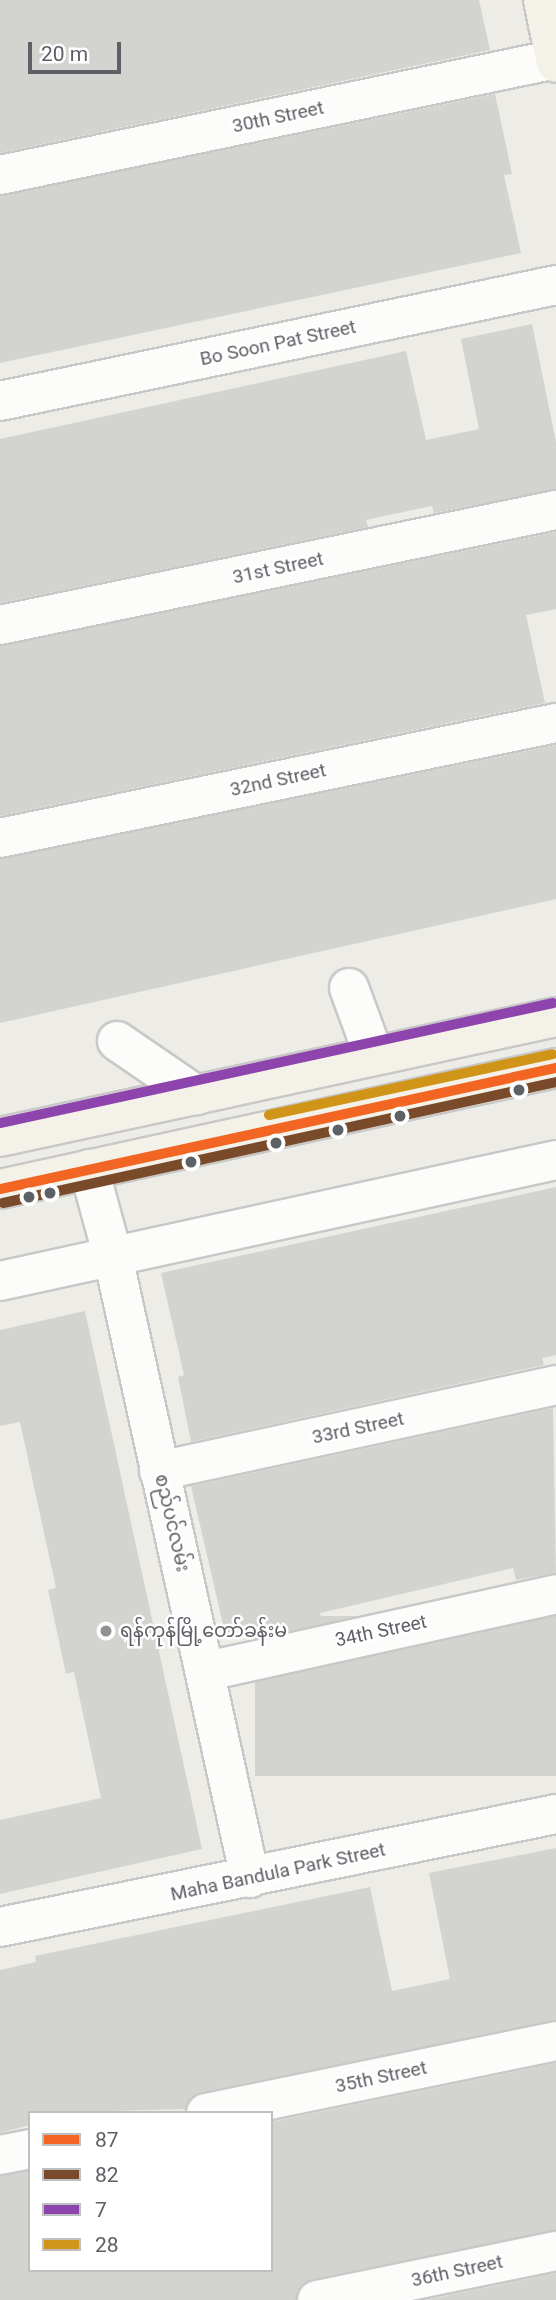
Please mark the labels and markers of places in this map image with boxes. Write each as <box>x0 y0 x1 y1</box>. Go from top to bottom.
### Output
unlabelled marker <box>512 1083 526 1097</box>
unlabelled marker <box>393 1109 407 1123</box>
unlabelled marker <box>331 1123 345 1137</box>
unlabelled marker <box>269 1136 283 1150</box>
unlabelled marker <box>184 1155 198 1169</box>
unlabelled marker <box>43 1186 57 1200</box>
unlabelled marker <box>22 1190 36 1204</box>
place label: ရန်ကုန်မြို့တော်ခန်းမ <box>120 1620 287 1642</box>
marker: ရန်ကုန်မြို့တော်ခန်းမ <box>98 1623 114 1639</box>

